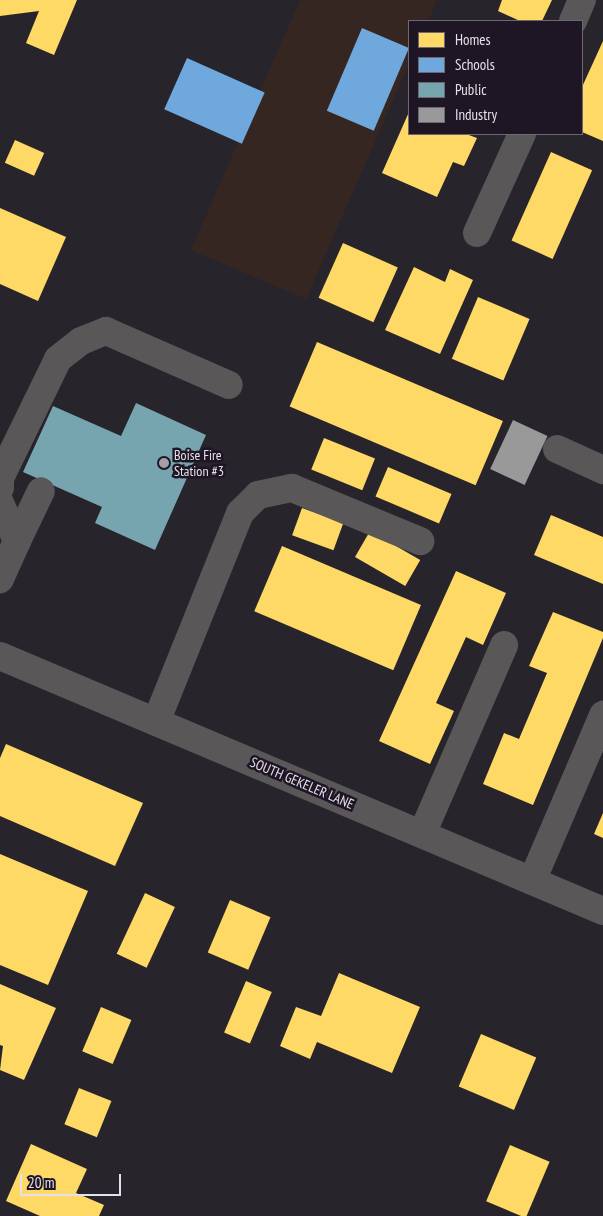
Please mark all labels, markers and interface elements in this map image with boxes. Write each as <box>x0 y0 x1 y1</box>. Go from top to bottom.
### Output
legend <box>408 20 583 135</box>
text: Homes <box>455 30 491 49</box>
text: Schools <box>455 55 495 74</box>
text: Public <box>455 80 486 99</box>
text: Industry <box>455 105 497 124</box>
place label: Boise Fire Station #3 <box>174 447 224 480</box>
marker: Boise Fire Station #3 <box>158 457 170 469</box>
street label: SOUTH GEKELER LANE <box>248 754 356 812</box>
scale bar <box>22 1164 124 1196</box>
text: 20 m <box>28 1173 54 1192</box>

